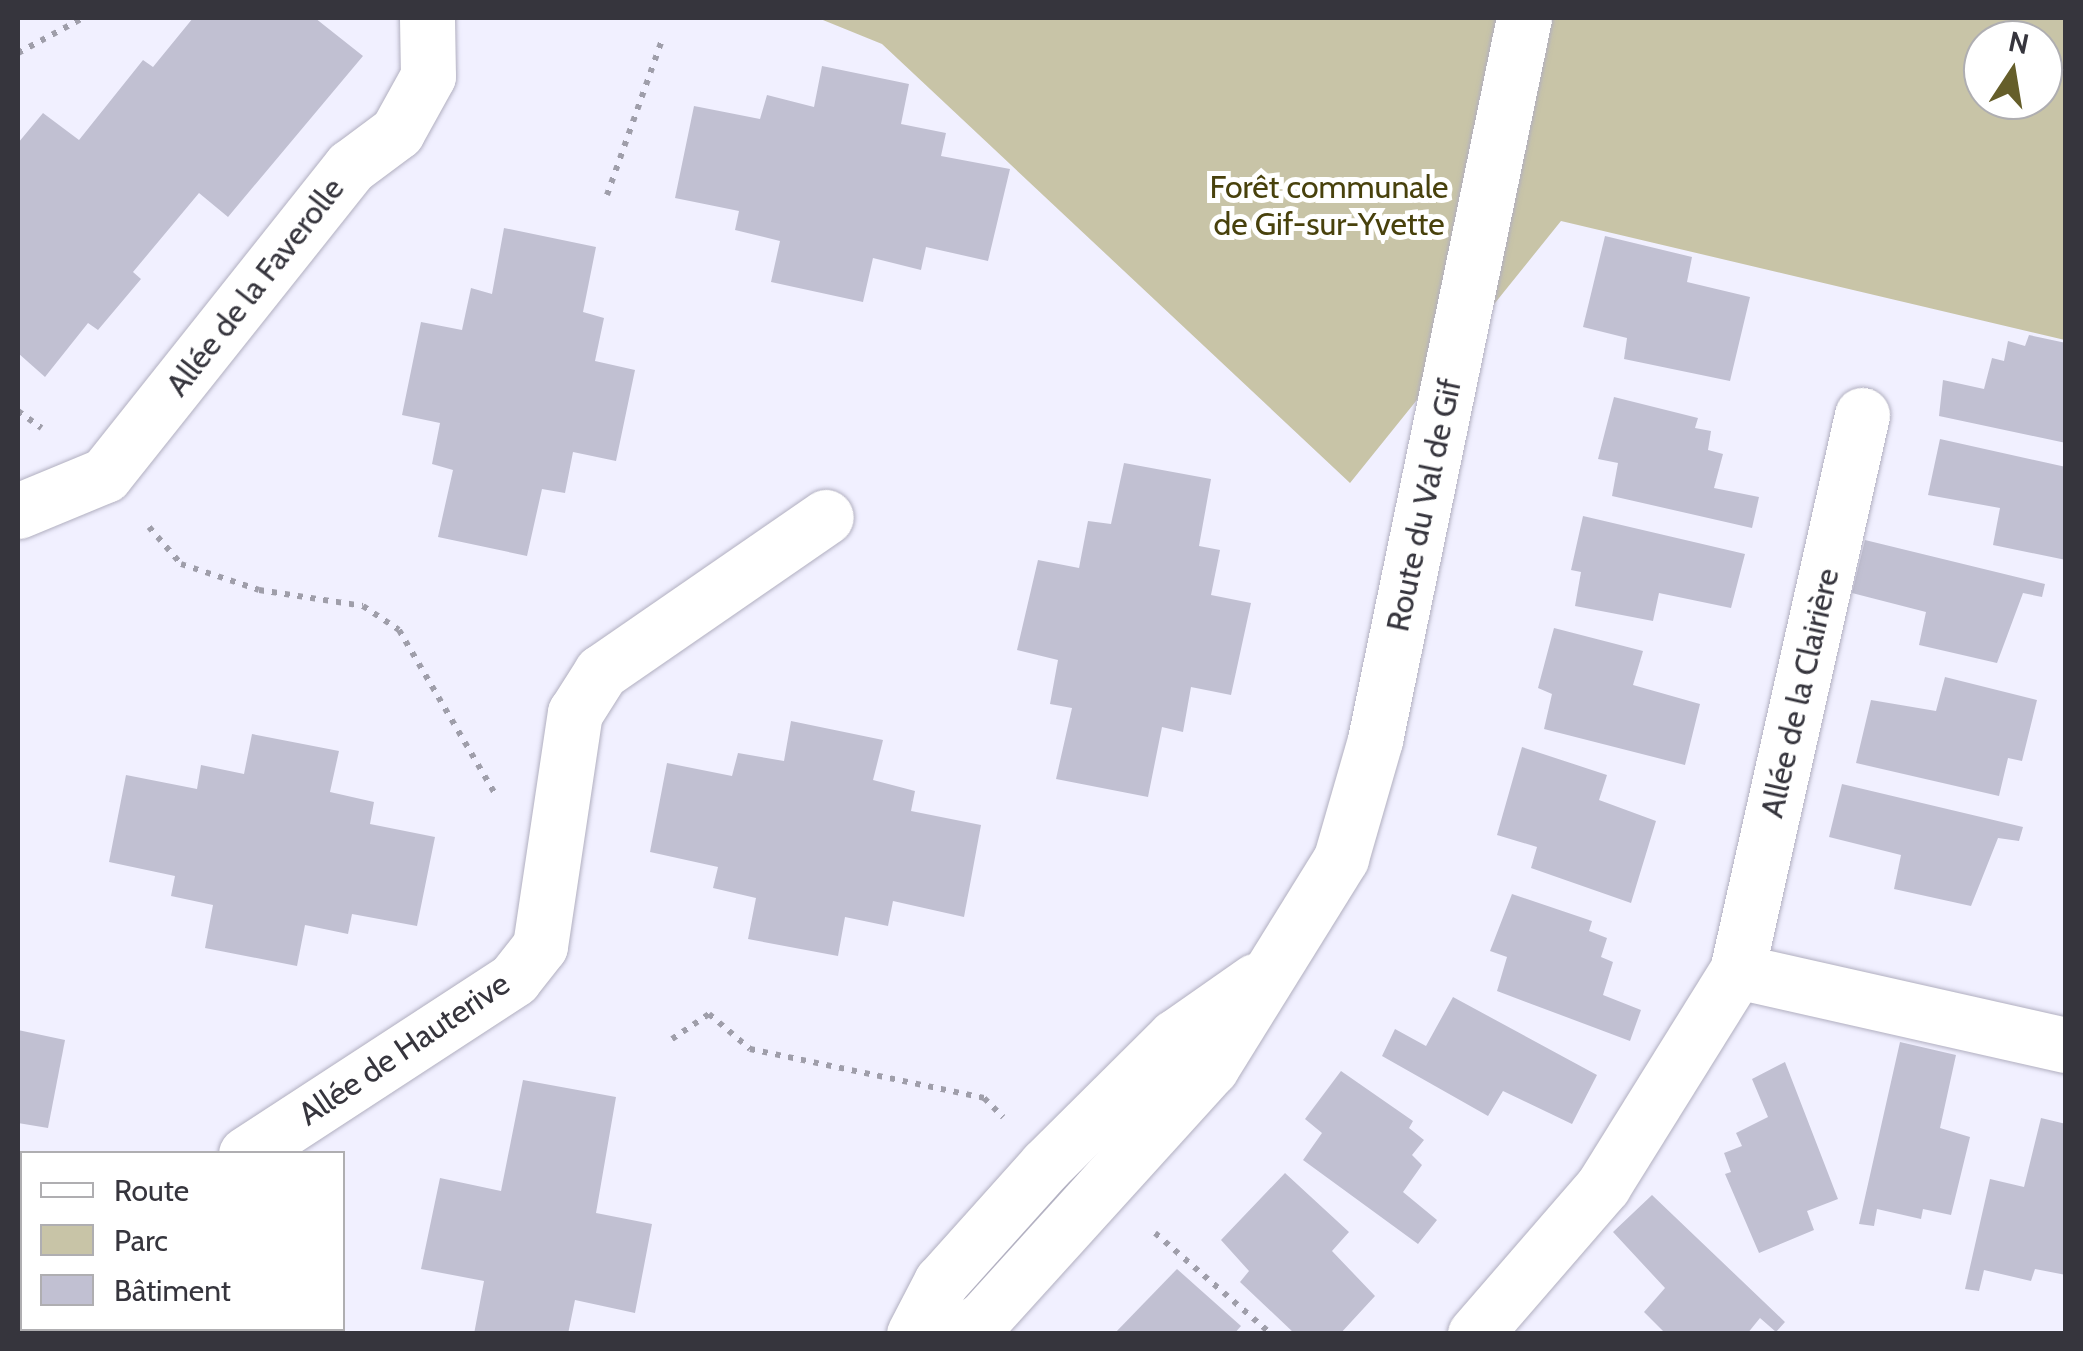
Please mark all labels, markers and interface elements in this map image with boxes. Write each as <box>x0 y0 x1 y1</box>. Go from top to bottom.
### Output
north arrow <box>1963 20 2063 120</box>
text: N <box>2006 24 2032 61</box>
park label: Forêt communale de Gif-sur-Yvette <box>1210 169 1448 244</box>
street label: Allée de la Faverolle <box>158 170 352 404</box>
street label: Route du Val de Gif <box>1378 375 1470 635</box>
street label: Allée de la Clairière <box>1753 565 1847 821</box>
street label: Allée de Hauterive <box>291 964 517 1134</box>
legend <box>20 1151 345 1331</box>
text: Route <box>114 1172 189 1209</box>
text: Parc <box>114 1222 168 1259</box>
text: Bâtiment <box>114 1272 231 1309</box>

